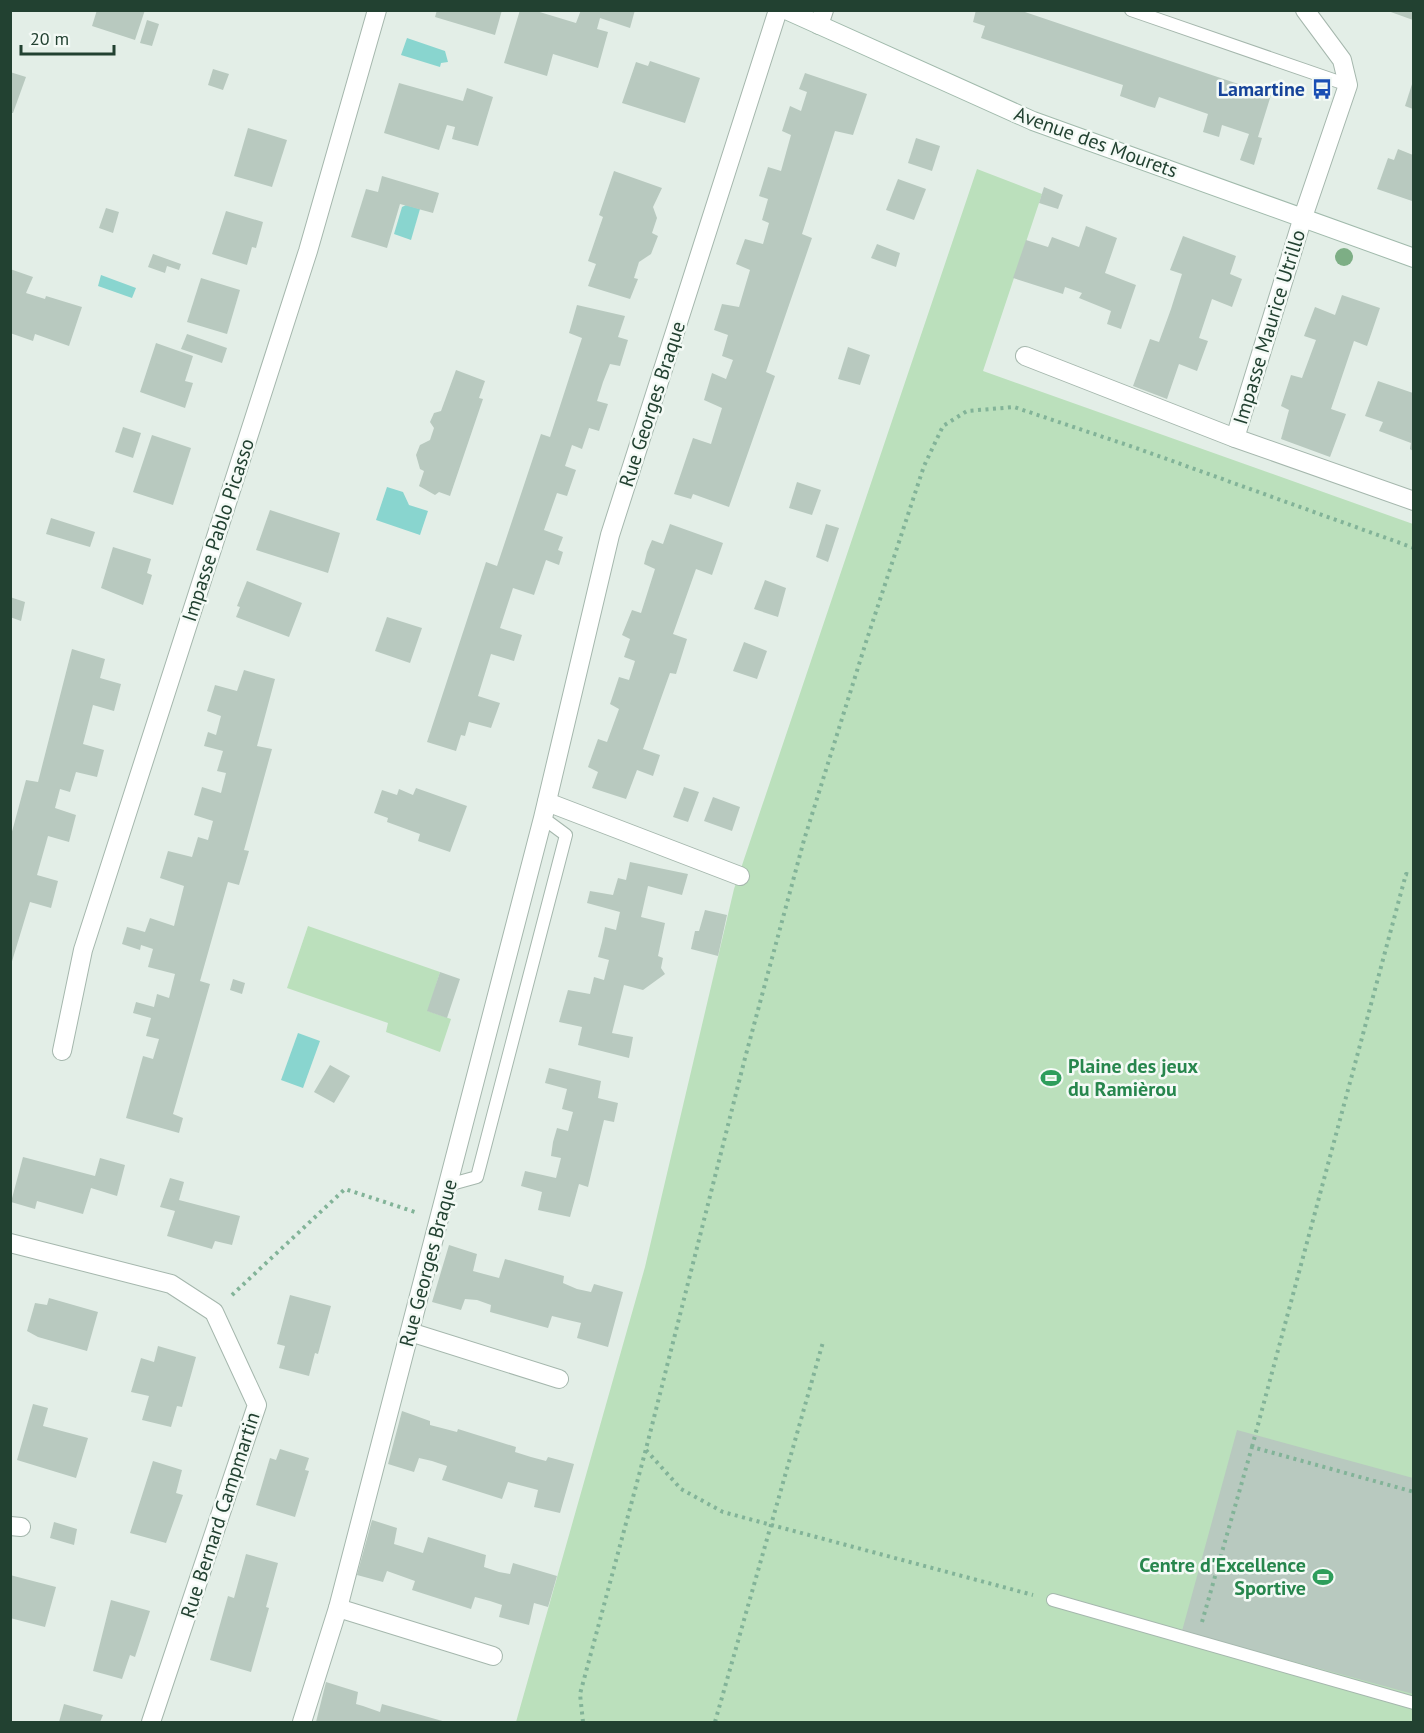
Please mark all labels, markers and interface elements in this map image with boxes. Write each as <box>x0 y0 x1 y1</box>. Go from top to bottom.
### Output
scale bar <box>21 18 114 56</box>
text: 20 m <box>30 27 69 50</box>
place label: Lamartine <box>1218 76 1305 102</box>
bus stop icon: Lamartine <box>1310 77 1334 101</box>
street label: Avenue des Mourets <box>1011 100 1181 184</box>
street label: Impasse Maurice Utrillo <box>1227 226 1311 428</box>
street label: Rue Georges Braque <box>613 318 691 490</box>
street label: Impasse Pablo Picasso <box>176 435 260 625</box>
place label: Plaine des jeux du Ramièrou <box>1068 1053 1198 1102</box>
sports icon: Plaine des jeux du Ramièrou <box>1039 1066 1063 1090</box>
street label: Rue Georges Braque <box>393 1176 463 1350</box>
street label: Rue Bernard Campmartin <box>174 1409 266 1621</box>
place label: Centre d'Excellence Sportive <box>1139 1552 1306 1601</box>
sports icon: Centre d'Excellence Sportive <box>1311 1565 1335 1589</box>

